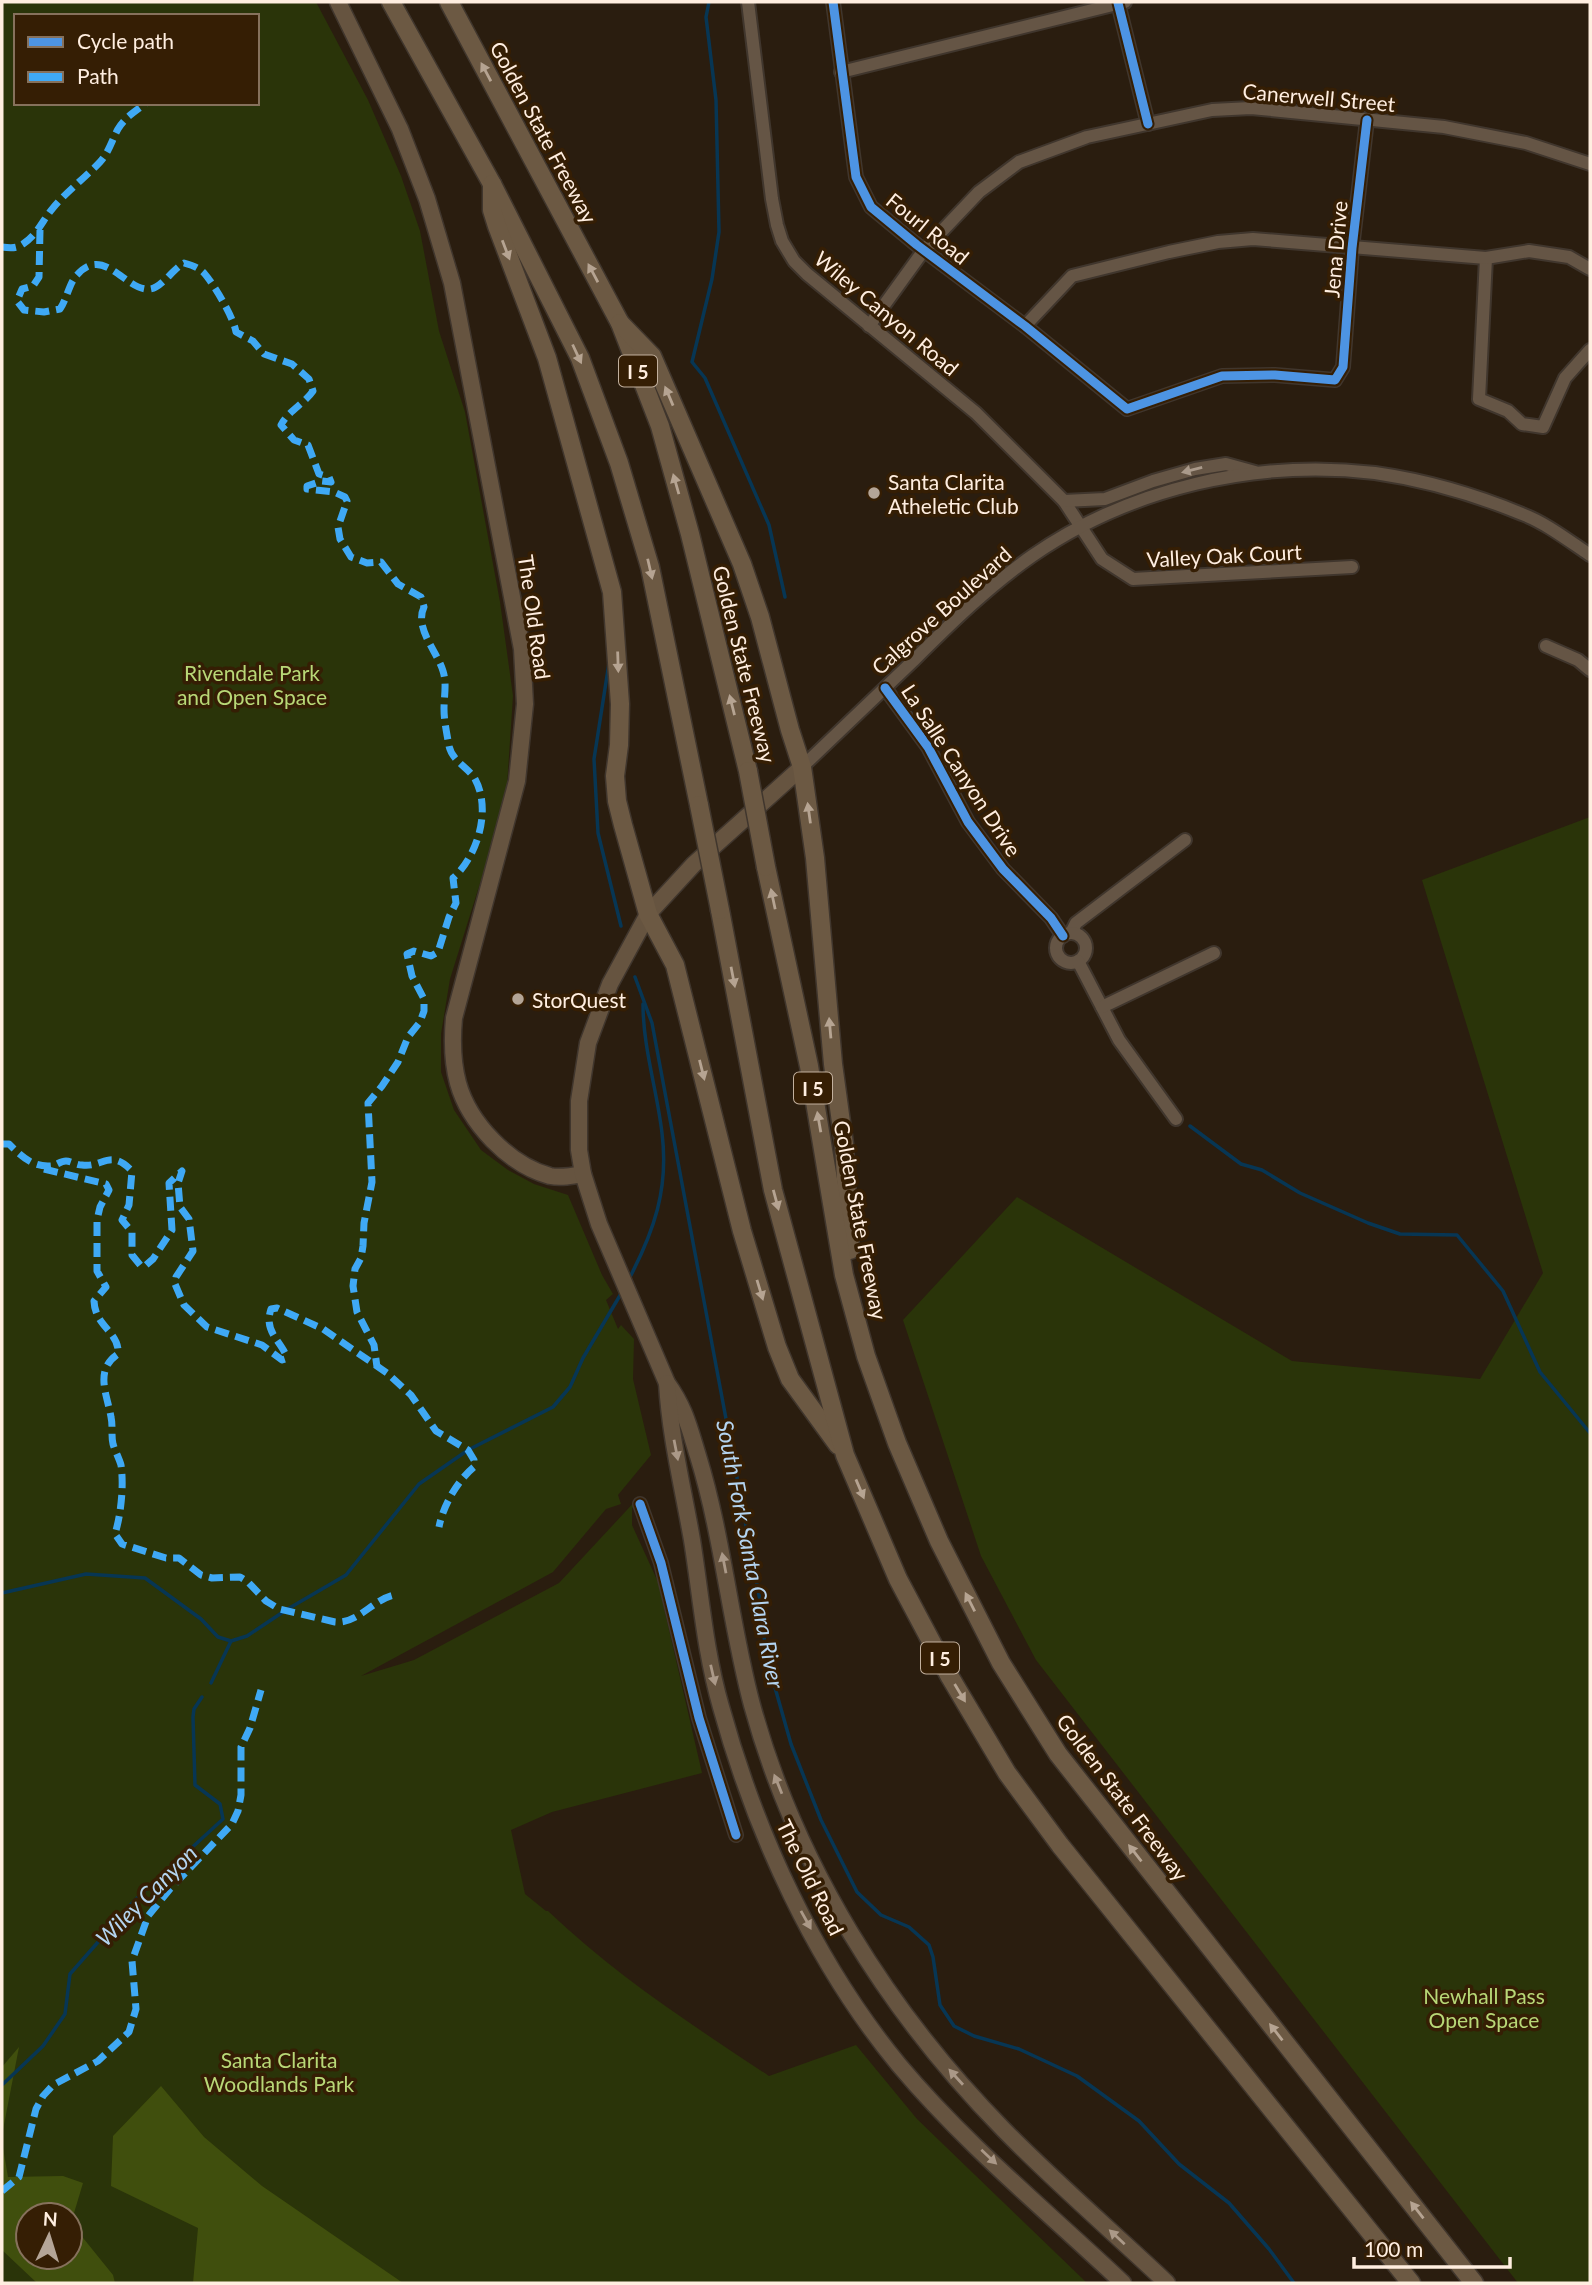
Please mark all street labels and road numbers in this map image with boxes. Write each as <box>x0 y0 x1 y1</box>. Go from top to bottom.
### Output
street label: Golden State Freeway <box>485 37 603 227</box>
street label: Canerwell Street <box>1242 78 1397 116</box>
street label: Fourl Road <box>882 187 974 269</box>
street label: Jena Drive <box>1318 200 1352 298</box>
street label: Wiley Canyon Road <box>810 246 964 380</box>
road number: I 5 <box>619 356 657 386</box>
street label: Valley Oak Court <box>1146 538 1303 572</box>
street label: Calgrove Boulevard <box>866 541 1016 679</box>
street label: The Old Road <box>514 553 556 681</box>
street label: Golden State Freeway <box>708 563 782 765</box>
street label: La Salle Canyon Drive <box>897 679 1027 861</box>
road number: I 5 <box>794 1072 832 1104</box>
street label: Golden State Freeway <box>829 1118 893 1322</box>
road number: I 5 <box>921 1642 959 1674</box>
street label: Golden State Freeway <box>1052 1709 1194 1885</box>
street label: The Old Road <box>772 1815 850 1939</box>

